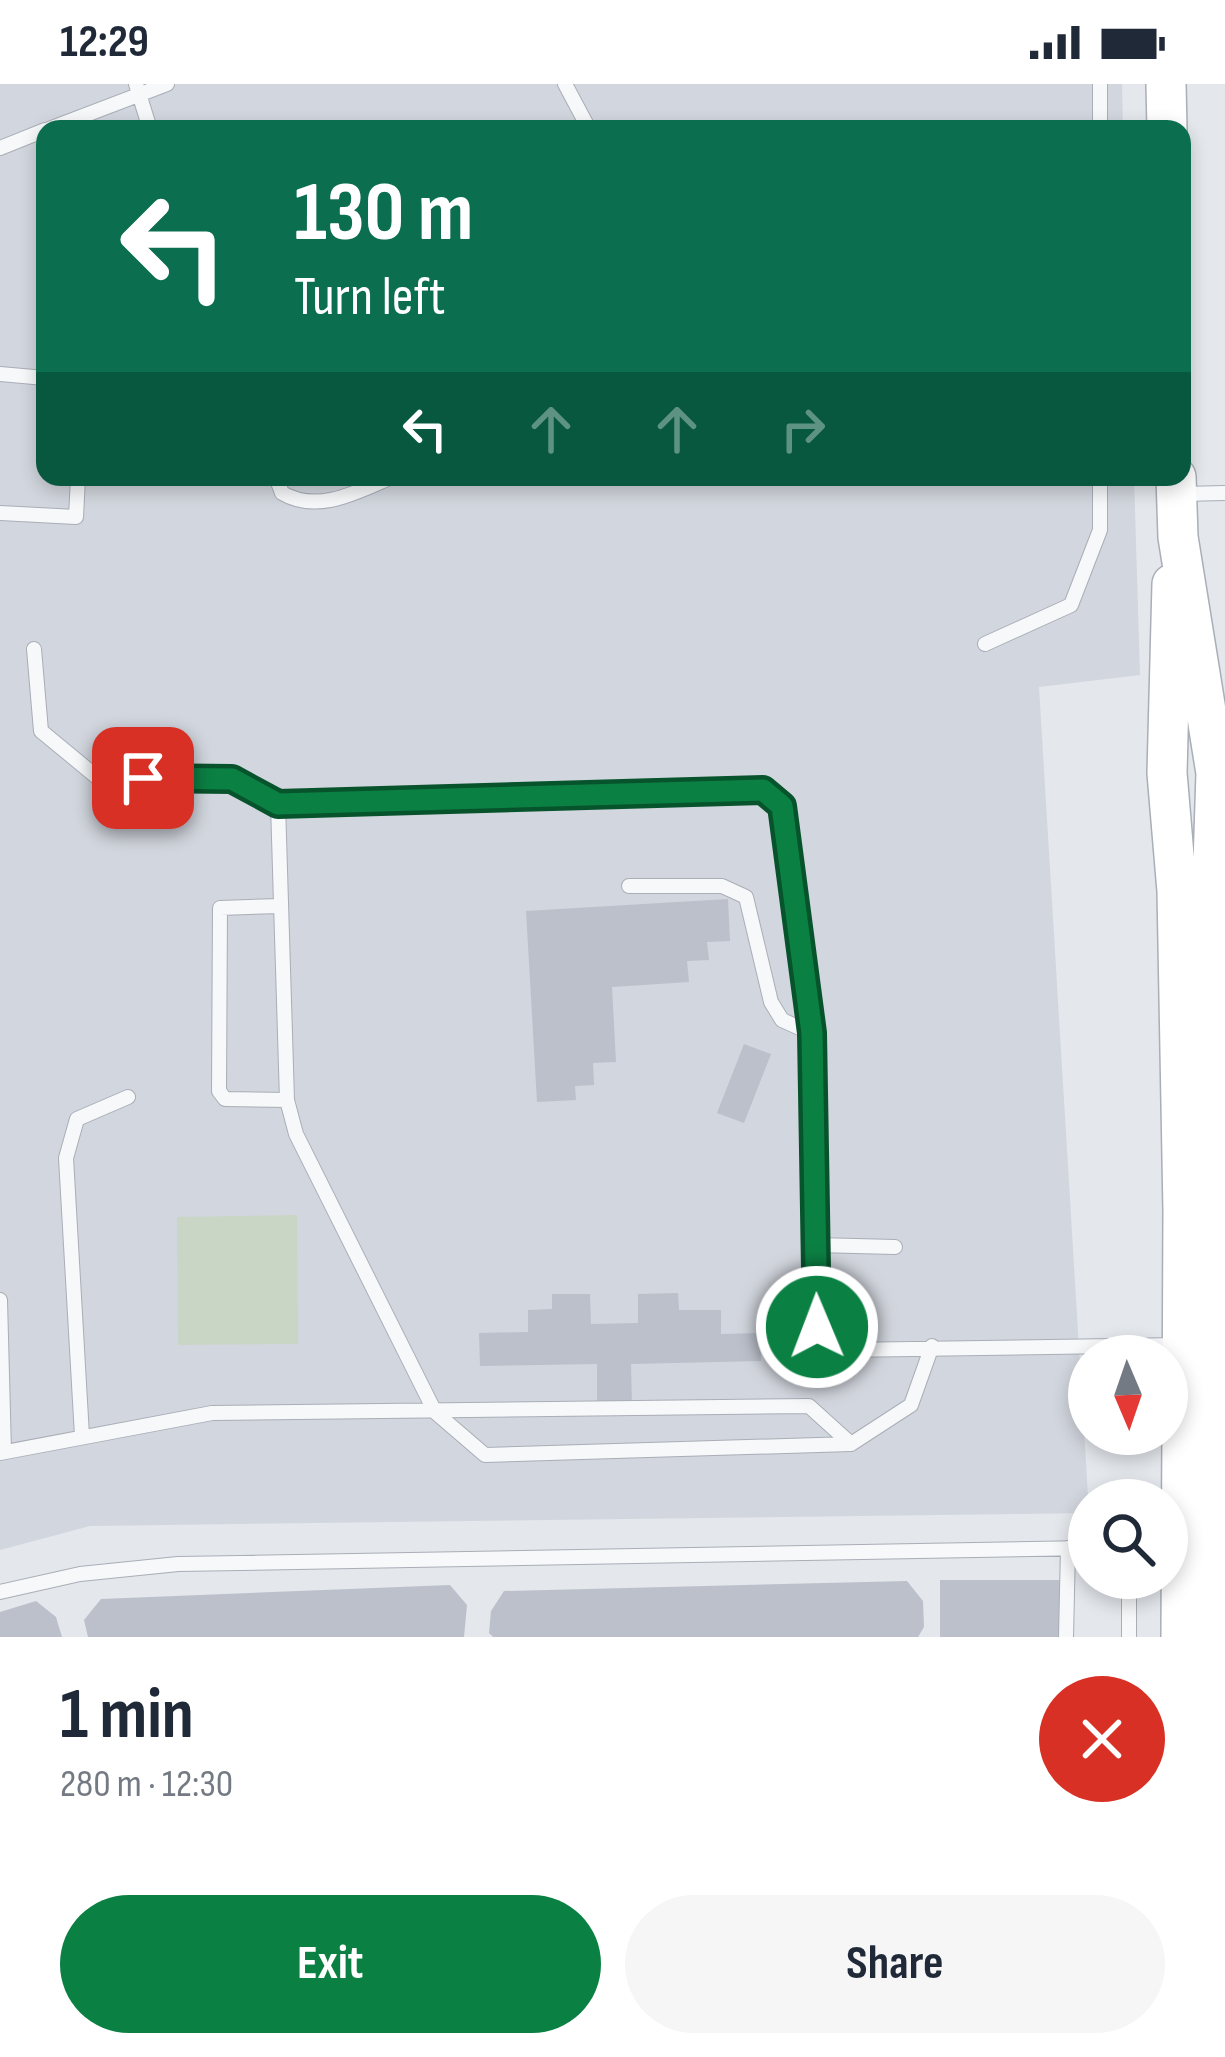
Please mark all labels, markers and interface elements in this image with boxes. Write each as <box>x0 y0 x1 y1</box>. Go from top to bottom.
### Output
text: 12:29 <box>60 15 149 70</box>
text: 130 m <box>294 163 473 264</box>
icon: left <box>96 168 252 324</box>
text: Turn left <box>294 265 446 330</box>
icon: left <box>392 396 458 462</box>
icon: ahead <box>518 396 584 462</box>
icon: ahead <box>644 396 710 462</box>
icon: right <box>770 396 836 462</box>
pin <box>92 727 194 829</box>
icon: arrive <box>110 745 176 811</box>
position arrow <box>754 1264 880 1390</box>
north arrow <box>1068 1335 1188 1455</box>
map controls <box>1068 1335 1188 1599</box>
button: search <box>1068 1479 1188 1599</box>
text: 1 min <box>60 1672 194 1759</box>
button: close <box>1039 1676 1165 1802</box>
text: 280 m · 12:30 <box>60 1761 233 1808</box>
button: Exit <box>60 1895 601 2033</box>
button: Share <box>625 1895 1165 2033</box>

